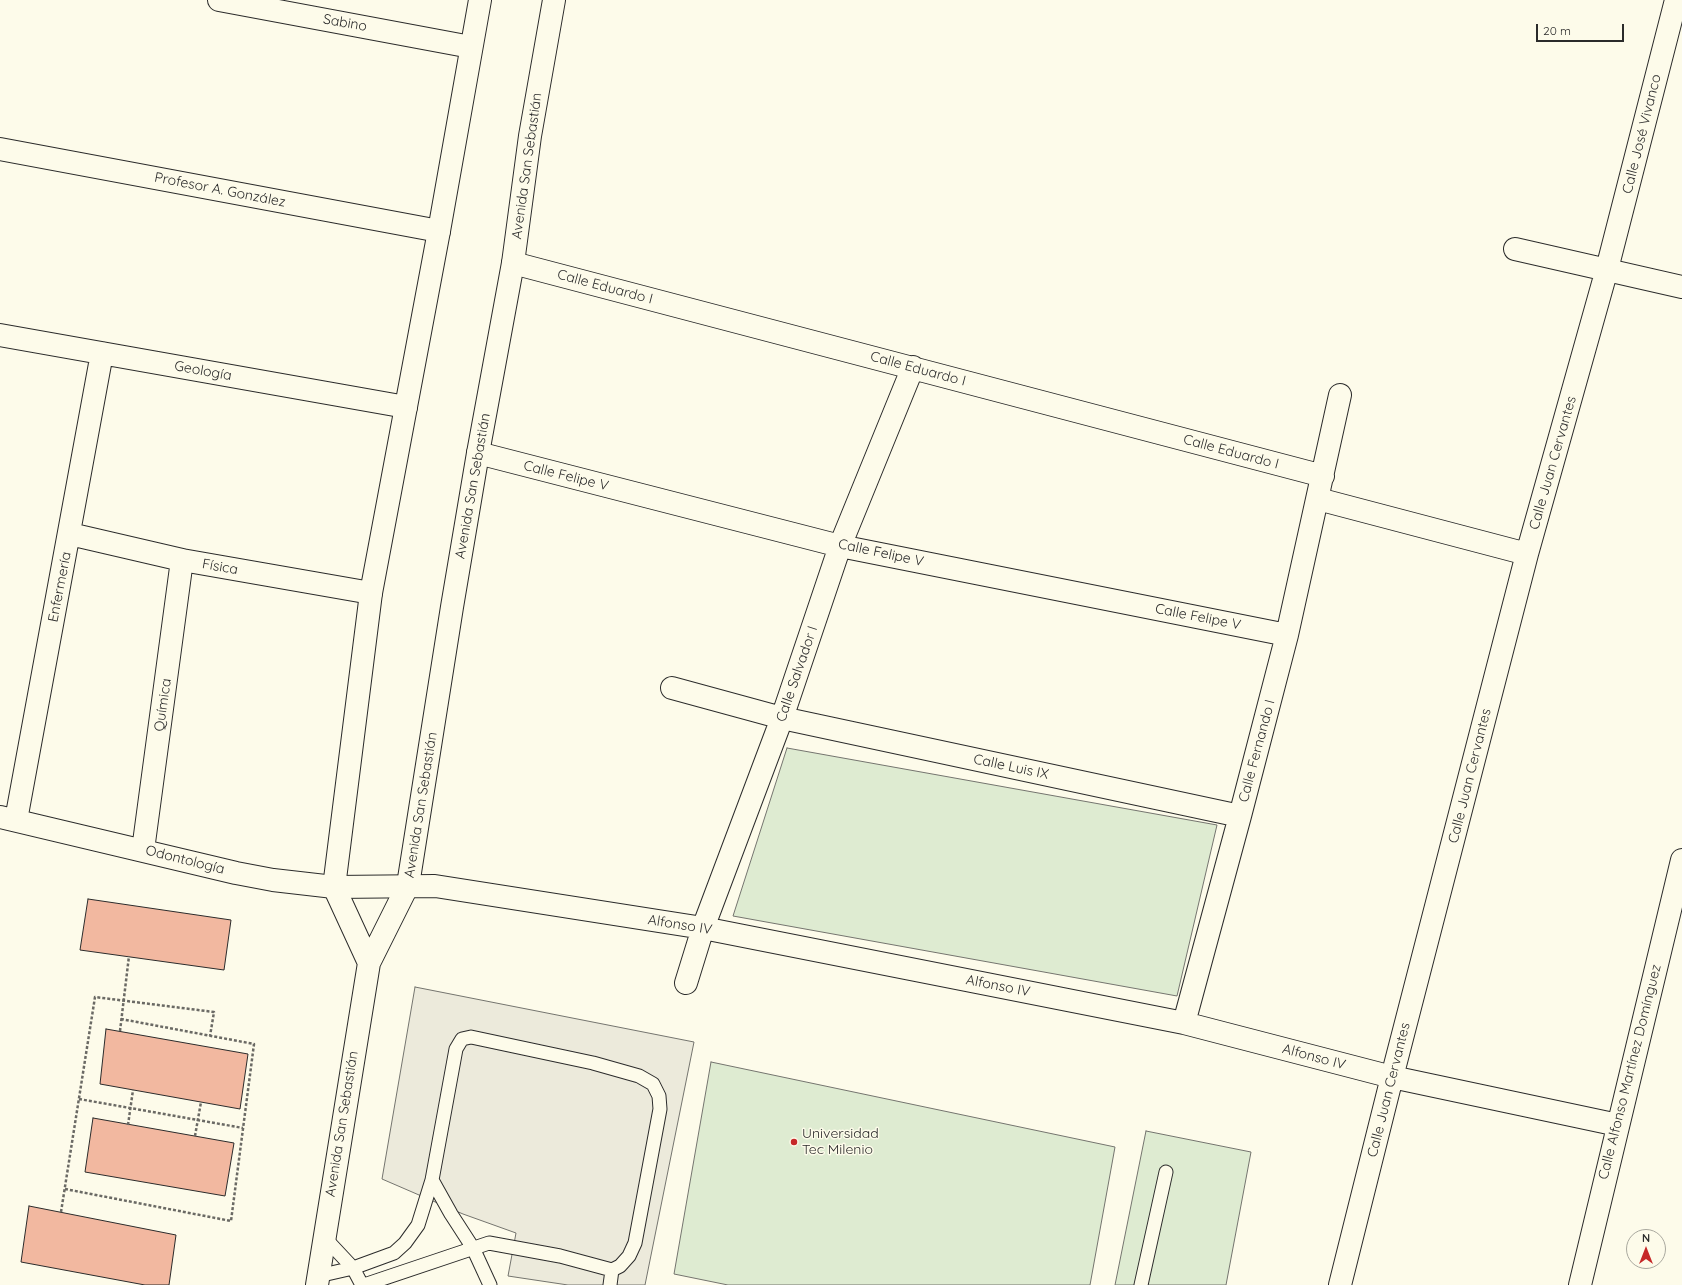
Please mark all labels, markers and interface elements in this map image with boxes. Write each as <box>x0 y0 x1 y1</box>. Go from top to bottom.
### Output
street label: Sabino <box>322 11 368 35</box>
scale bar <box>1538 16 1626 42</box>
text: 20 m <box>1543 23 1571 38</box>
street label: Calle José Vivanco <box>1619 73 1665 195</box>
street label: Avenida San Sebastián <box>508 92 546 240</box>
street label: Profesor A. González <box>153 169 287 211</box>
street label: Calle Eduardo I <box>555 266 655 308</box>
street label: Calle Eduardo I <box>868 348 968 390</box>
street label: Geología <box>173 358 233 384</box>
street label: Calle Juan Cervantes <box>1526 394 1580 532</box>
street label: Avenida San Sebastián <box>452 412 494 560</box>
street label: Calle Eduardo I <box>1181 431 1281 473</box>
street label: Calle Felipe V <box>522 457 610 495</box>
street label: Calle Felipe V <box>837 536 925 570</box>
street label: Enfermería <box>45 550 75 624</box>
street label: Física <box>201 556 239 578</box>
street label: Calle Felipe V <box>1154 600 1242 634</box>
street label: Calle Salvador I <box>773 624 821 724</box>
street label: Química <box>151 677 175 733</box>
street label: Calle Fernando I <box>1235 698 1279 804</box>
street label: Calle Juan Cervantes <box>1445 707 1495 845</box>
street label: Avenida San Sebastián <box>401 731 441 879</box>
street label: Calle Luis IX <box>972 751 1050 783</box>
street label: Odontología <box>144 842 226 878</box>
street label: Alfonso IV <box>647 912 713 938</box>
street label: Calle Alfonso Martínez Domínguez <box>1595 963 1665 1181</box>
street label: Alfonso IV <box>964 972 1032 1000</box>
street label: Calle Juan Cervantes <box>1364 1021 1414 1159</box>
street label: Alfonso IV <box>1280 1040 1348 1074</box>
street label: Avenida San Sebastián <box>322 1050 362 1198</box>
place label: Universidad Tec Milenio <box>802 1126 879 1158</box>
marker: Universidad Tec Milenio <box>789 1137 799 1147</box>
north arrow <box>1626 1229 1666 1269</box>
text: N <box>1642 1231 1650 1245</box>

